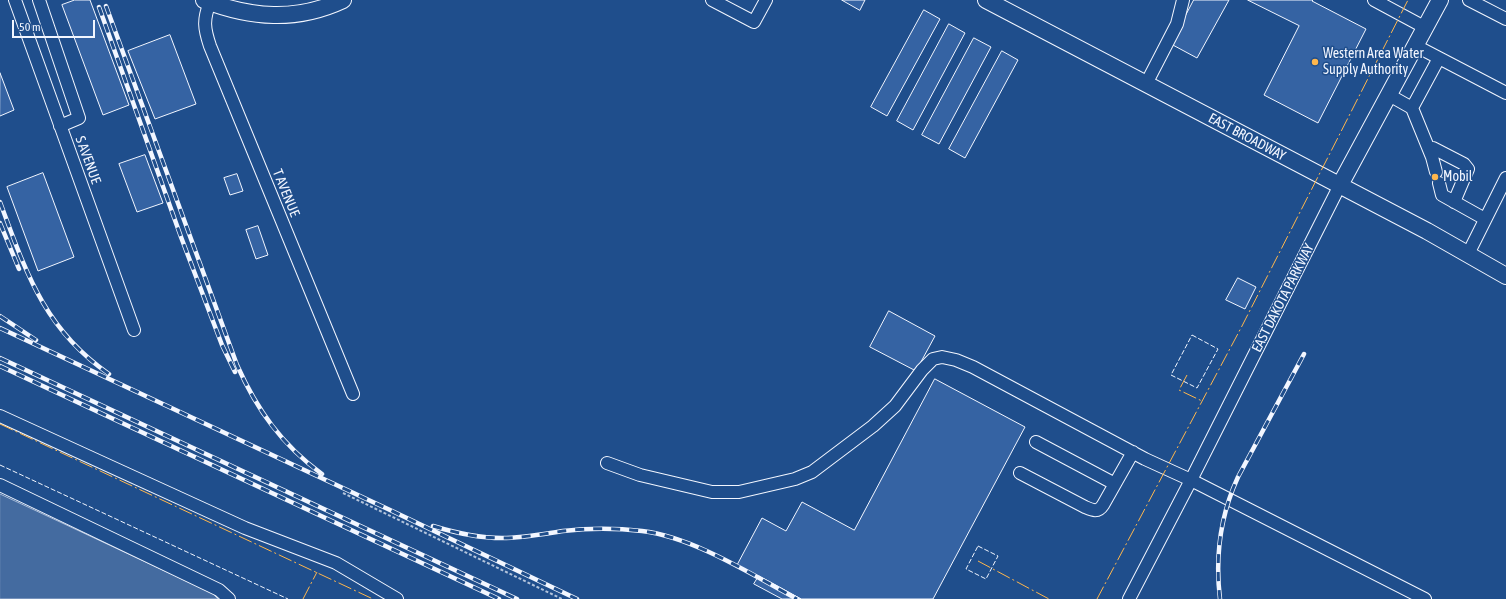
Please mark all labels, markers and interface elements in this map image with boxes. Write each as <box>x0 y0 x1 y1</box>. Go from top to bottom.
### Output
scale bar <box>14 12 97 38</box>
text: 50 m <box>19 20 41 34</box>
place label: Western Area Water Supply Authority <box>1323 46 1424 78</box>
marker: Western Area Water Supply Authority <box>1310 57 1320 67</box>
street label: EAST BROADWAY <box>1205 110 1289 164</box>
street label: S AVENUE <box>72 134 104 186</box>
street label: T AVENUE <box>269 167 303 219</box>
place label: Mobil <box>1443 169 1473 185</box>
marker: Mobil <box>1430 172 1440 182</box>
street label: EAST DAKOTA PARKWAY <box>1248 241 1318 355</box>

